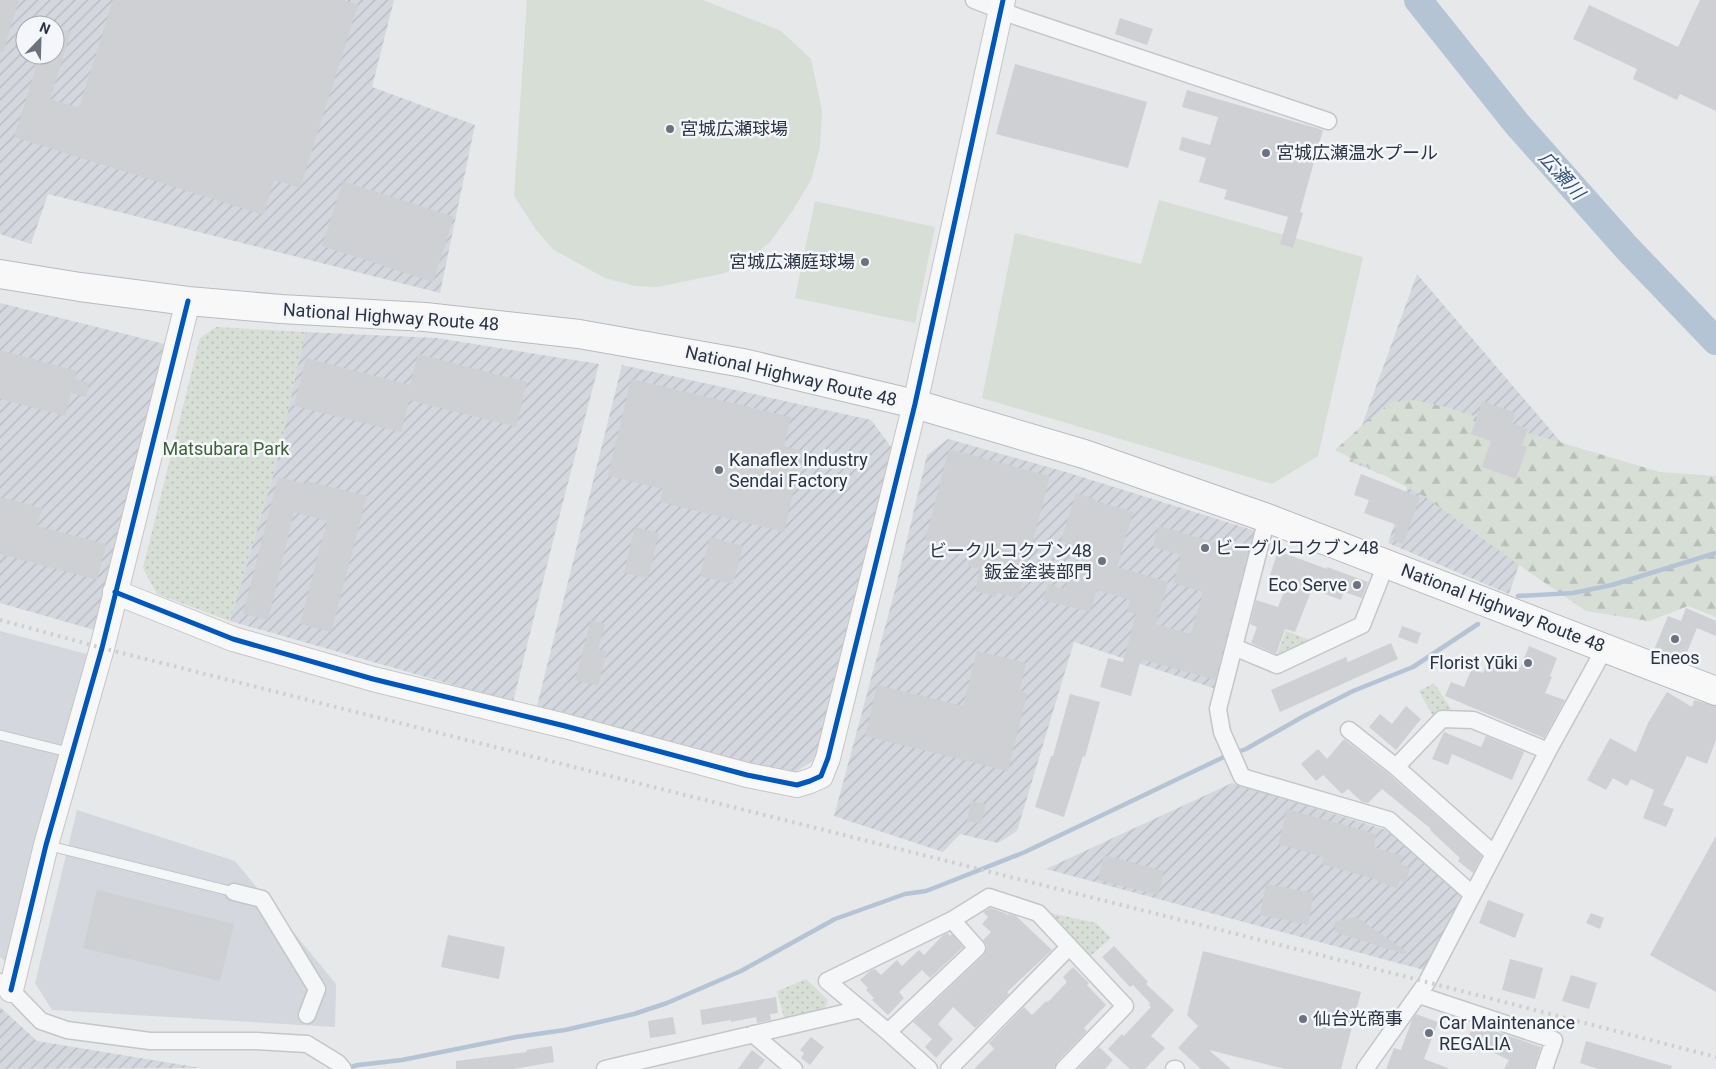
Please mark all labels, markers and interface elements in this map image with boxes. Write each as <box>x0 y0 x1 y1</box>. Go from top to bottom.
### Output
north arrow <box>15 15 65 65</box>
text: N <box>37 19 53 37</box>
place label: 宮城広瀬球場 <box>680 118 788 139</box>
marker: 宮城広瀬球場 <box>664 123 676 135</box>
place label: 宮城広瀬温水プール <box>1276 142 1438 163</box>
water label: 広瀬川 <box>1534 146 1591 206</box>
marker: 宮城広瀬温水プール <box>1260 147 1272 159</box>
place label: 宮城広瀬庭球場 <box>729 251 855 272</box>
marker: 宮城広瀬庭球場 <box>859 256 871 268</box>
street label: National Highway Route 48 <box>282 298 500 335</box>
street label: National Highway Route 48 <box>683 341 899 410</box>
park label: Matsubara Park <box>163 438 290 459</box>
place label: Kanaflex Industry Sendai Factory <box>729 449 868 491</box>
marker: Kanaflex Industry Sendai Factory <box>713 464 725 476</box>
place label: ビーグルコクブン48 <box>1215 537 1379 558</box>
place label: ビークルコクブン48 鈑金塗装部門 <box>929 540 1092 582</box>
marker: ビーグルコクブン48 <box>1199 542 1211 554</box>
marker: ビークルコクブン48 鈑金塗装部門 <box>1096 555 1108 567</box>
street label: National Highway Route 48 <box>1398 559 1608 656</box>
place label: Eco Serve <box>1268 574 1347 595</box>
marker: Eco Serve <box>1351 579 1363 591</box>
marker: Eneos <box>1669 633 1681 645</box>
place label: Eneos <box>1650 647 1700 668</box>
place label: Florist Yūki <box>1429 652 1518 673</box>
marker: Florist Yūki <box>1522 657 1534 669</box>
place label: 仙台光商事 <box>1313 1008 1403 1029</box>
place label: Car Maintenance REGALIA <box>1439 1012 1575 1054</box>
marker: 仙台光商事 <box>1297 1013 1309 1025</box>
marker: Car Maintenance REGALIA <box>1423 1027 1435 1039</box>

